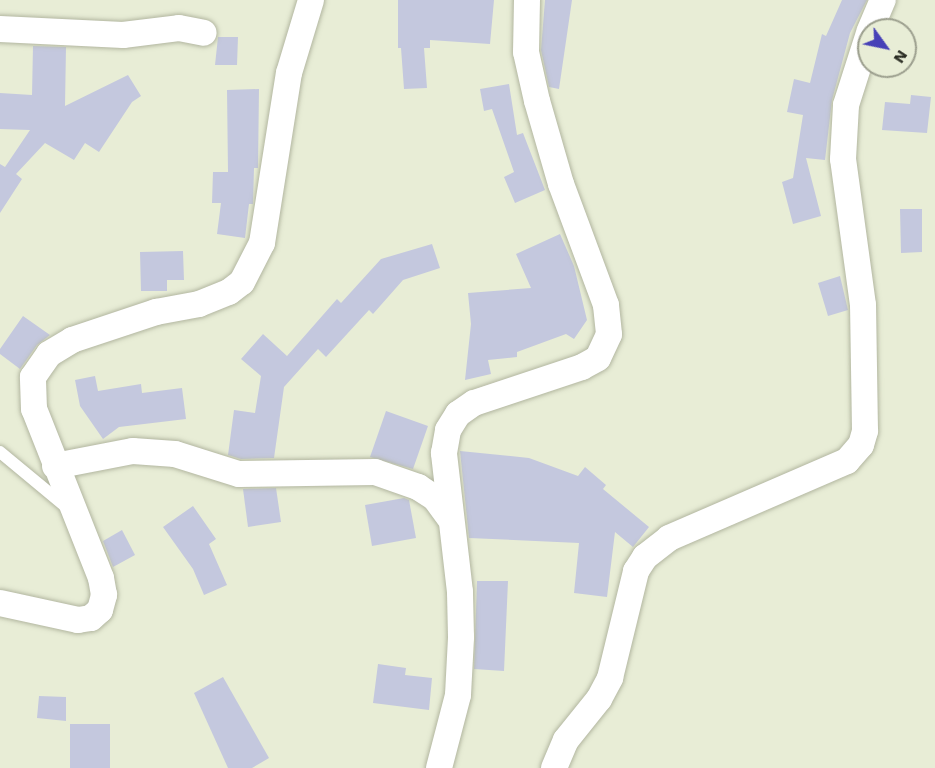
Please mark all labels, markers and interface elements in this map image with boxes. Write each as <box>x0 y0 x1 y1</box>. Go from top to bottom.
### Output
north arrow <box>857 18 917 78</box>
text: N <box>890 47 912 67</box>

